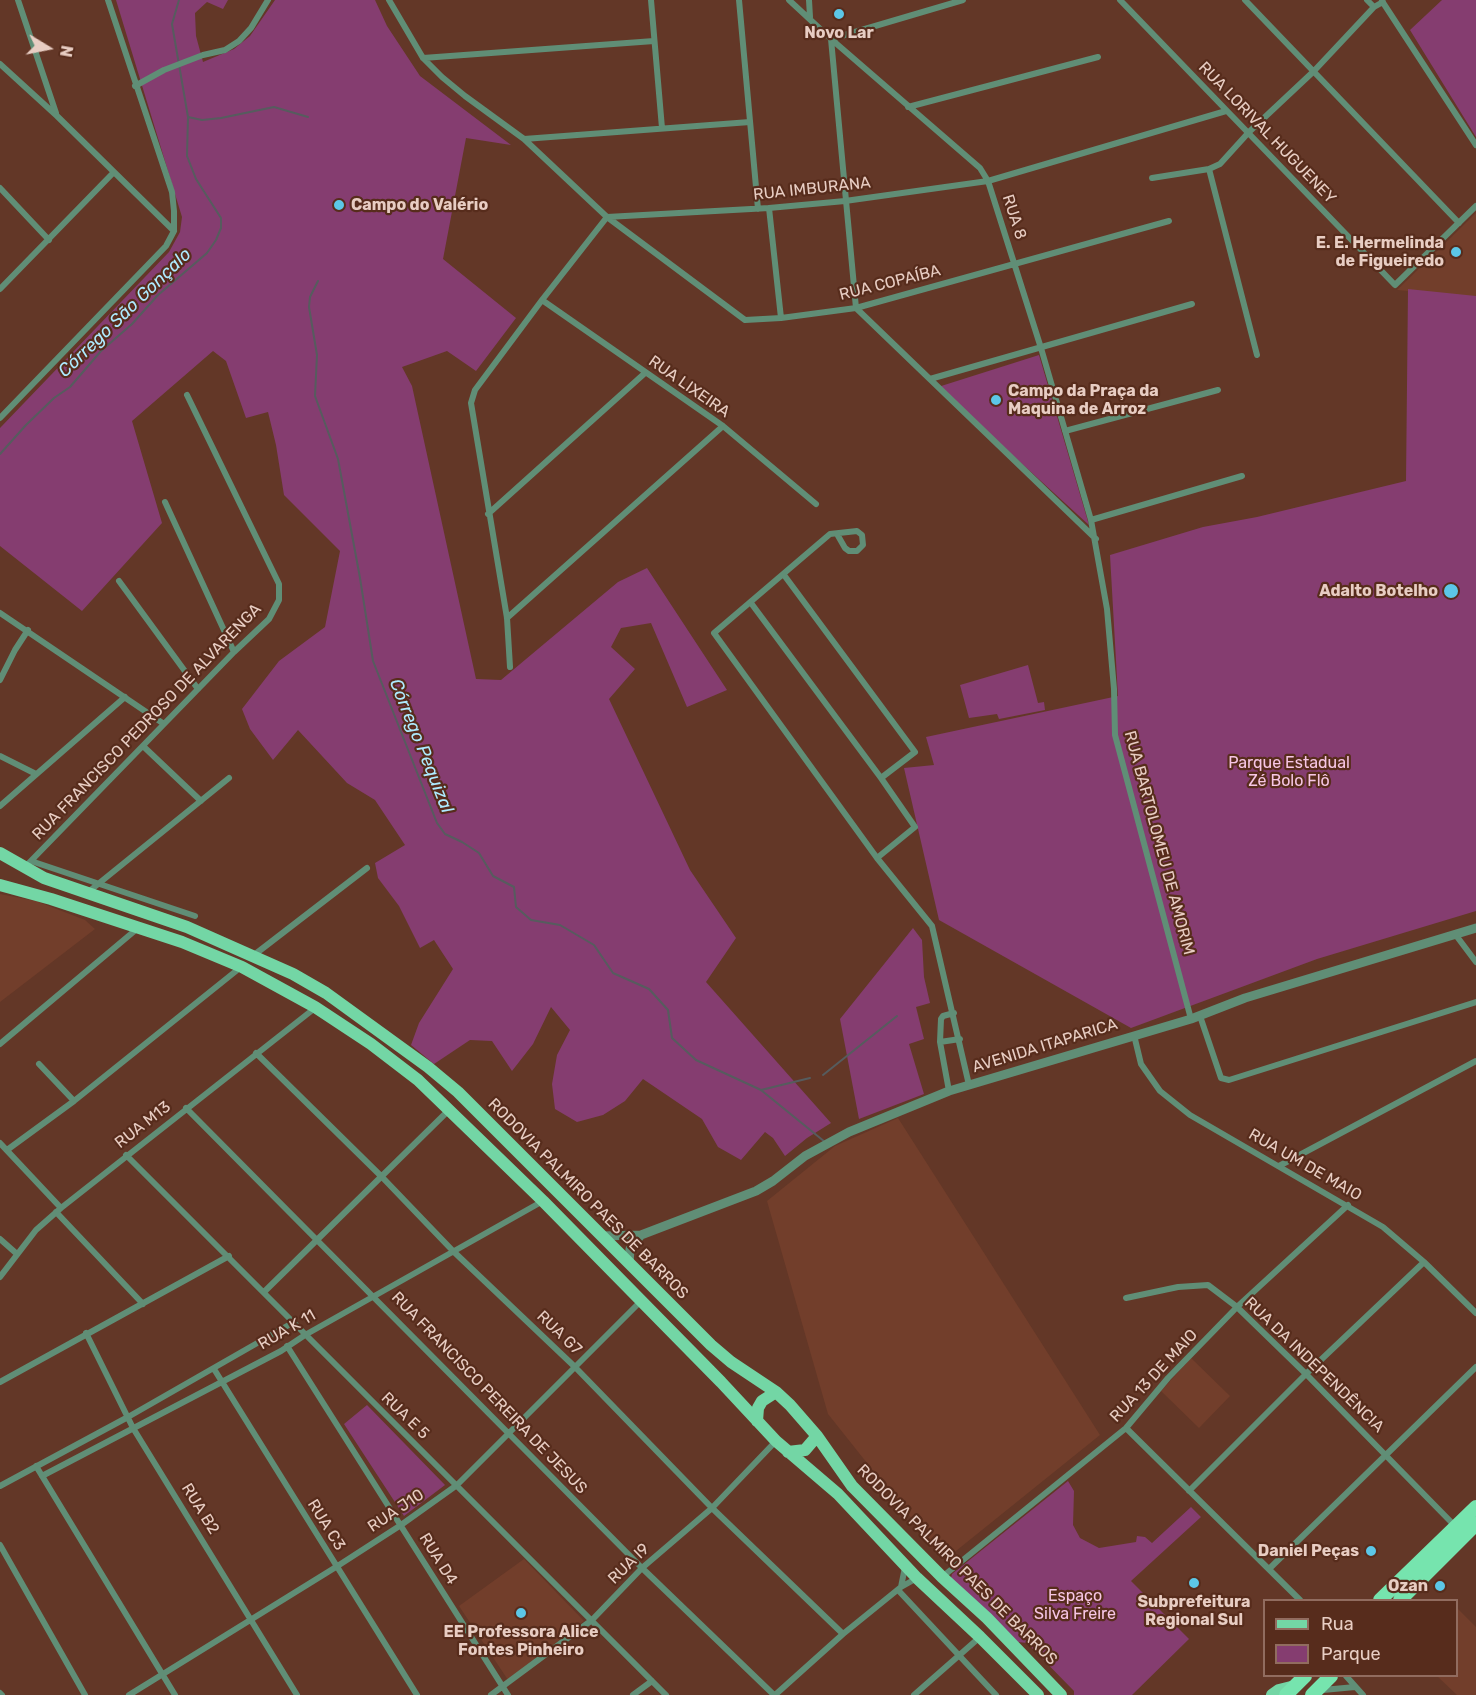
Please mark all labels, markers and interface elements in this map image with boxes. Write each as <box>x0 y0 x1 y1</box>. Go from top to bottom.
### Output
marker: Novo Lar <box>832 7 846 21</box>
north arrow <box>18 18 78 78</box>
place label: Novo Lar <box>804 23 874 43</box>
text: N <box>56 44 77 59</box>
street label: RUA LORIVAL HUGUENEY <box>1194 58 1340 208</box>
street label: RUA IMBURANA <box>752 173 872 205</box>
street label: RUA 8 <box>998 192 1030 242</box>
place label: Campo do Valério <box>351 195 488 215</box>
marker: Campo do Valério <box>332 198 346 212</box>
place label: E. E. Hermelinda de Figueiredo <box>1316 233 1444 271</box>
water label: Córrego São Gonçalo <box>54 244 196 382</box>
marker: E. E. Hermelinda de Figueiredo <box>1449 245 1463 259</box>
street label: RUA COPAÍBA <box>837 261 943 305</box>
street label: RUA LIXEIRA <box>645 352 733 422</box>
place label: Campo da Praça da Maquina de Arroz <box>1008 381 1159 419</box>
marker: Campo da Praça da Maquina de Arroz <box>989 393 1003 407</box>
place label: Adalto Botelho <box>1319 581 1438 601</box>
marker: Adalto Botelho <box>1442 582 1460 600</box>
street label: RUA FRANCISCO PEDROSO DE ALVARENGA <box>29 600 265 844</box>
water label: Córrego Pequizal <box>384 676 458 816</box>
street label: RUA BARTOLOMEU DE AMORIM <box>1120 729 1198 957</box>
park label: Parque Estadual Zé Bolo Flô <box>1228 753 1350 791</box>
street label: AVENIDA ITAPARICA <box>970 1015 1120 1077</box>
street label: RODOVIA PALMIRO PAES DE BARROS <box>484 1095 692 1303</box>
street label: RUA M13 <box>111 1097 175 1153</box>
street label: RUA UM DE MAIO <box>1245 1125 1365 1205</box>
street label: RUA FRANCISCO PEREIRA DE JESUS <box>387 1288 591 1498</box>
street label: RUA DA INDEPENDÊNCIA <box>1240 1293 1388 1437</box>
street label: RUA K 11 <box>255 1306 319 1354</box>
street label: RUA G7 <box>532 1307 586 1359</box>
street label: RUA 13 DE MAIO <box>1106 1326 1202 1426</box>
street label: RUA E 5 <box>377 1389 433 1443</box>
street label: RODOVIA PALMIRO PAES DE BARROS <box>853 1461 1061 1669</box>
street label: RUA B2 <box>177 1480 223 1538</box>
street label: RUA J10 <box>364 1485 428 1537</box>
street label: RUA C3 <box>303 1496 349 1554</box>
street label: RUA D4 <box>415 1530 461 1588</box>
street label: RUA I9 <box>604 1540 654 1588</box>
place label: Daniel Peças <box>1258 1541 1359 1561</box>
marker: Daniel Peças <box>1364 1544 1378 1558</box>
marker: Subprefeitura Regional Sul <box>1187 1576 1201 1590</box>
place label: Ozan <box>1388 1576 1428 1596</box>
marker: Ozan <box>1433 1579 1447 1593</box>
park label: Espaço Silva Freire <box>1034 1586 1116 1624</box>
place label: Subprefeitura Regional Sul <box>1137 1592 1251 1630</box>
legend <box>1263 1599 1458 1677</box>
marker: EE Professora Alice Fontes Pinheiro <box>514 1606 528 1620</box>
text: Rua <box>1321 1613 1354 1635</box>
place label: EE Professora Alice Fontes Pinheiro <box>443 1622 599 1660</box>
text: Parque <box>1321 1643 1381 1665</box>

